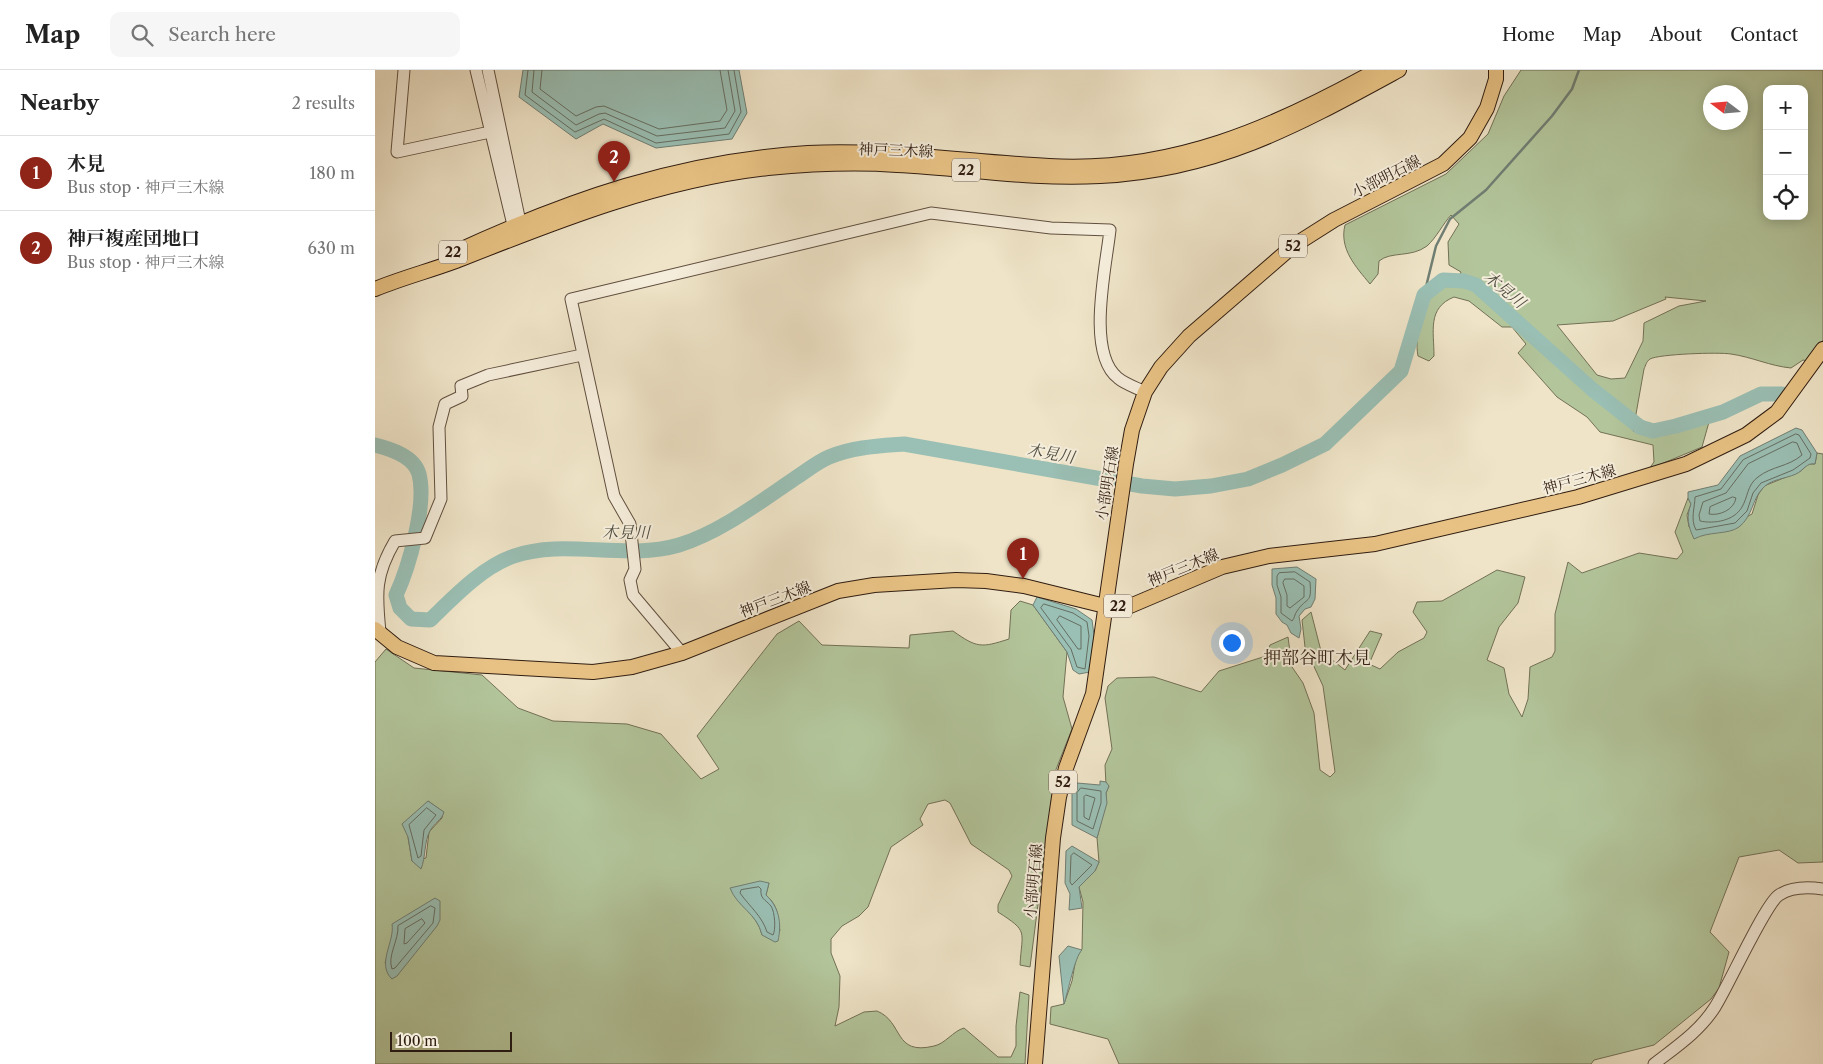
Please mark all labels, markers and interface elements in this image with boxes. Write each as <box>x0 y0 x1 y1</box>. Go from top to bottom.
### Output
search box <box>110 12 460 57</box>
text: Map <box>25 20 80 49</box>
icon: search <box>128 21 156 49</box>
text: Search here <box>168 23 276 46</box>
text: Home <box>1502 24 1555 46</box>
text: Map <box>1583 24 1621 46</box>
text: About <box>1649 24 1702 46</box>
text: Contact <box>1730 24 1798 46</box>
north arrow <box>1703 85 1748 130</box>
map controls <box>1763 85 1808 220</box>
button: + <box>1763 85 1808 130</box>
text: Nearby <box>20 90 99 115</box>
text: 2 results <box>292 93 355 113</box>
button: − <box>1763 130 1808 175</box>
street label: 神戸三木線 <box>858 139 934 161</box>
pin: 2 <box>598 141 630 182</box>
street label: 小部明石線 <box>1348 151 1424 201</box>
text: 木見 <box>67 152 105 175</box>
road number: 22 <box>952 158 980 182</box>
text: 1 <box>32 163 40 183</box>
text: 180 m <box>309 163 355 183</box>
button: locate <box>1763 175 1808 220</box>
text: Bus stop · 神戸三木線 <box>67 177 225 197</box>
text: 神戸複産団地口 <box>67 227 200 250</box>
road number: 52 <box>1279 235 1307 258</box>
text: 2 <box>31 238 41 258</box>
text: 630 m <box>308 238 355 258</box>
road number: 22 <box>439 240 467 263</box>
text: Bus stop · 神戸三木線 <box>67 252 225 272</box>
water label: 木見川 <box>1480 266 1531 313</box>
water label: 木見川 <box>1026 439 1078 467</box>
street label: 小部明石線 <box>1092 444 1122 522</box>
street label: 神戸三木線 <box>1540 460 1618 498</box>
water label: 木見川 <box>602 522 652 542</box>
pin: 1 <box>1007 538 1039 579</box>
street label: 神戸三木線 <box>1145 544 1221 590</box>
street label: 神戸三木線 <box>737 577 813 621</box>
road number: 22 <box>1104 594 1132 618</box>
your location <box>1219 630 1245 656</box>
district label: 押部谷町木見 <box>1263 647 1371 669</box>
road number: 52 <box>1049 770 1077 794</box>
street label: 小部明石線 <box>1020 843 1046 919</box>
scale bar <box>390 1029 513 1052</box>
text: 100 m <box>397 1032 437 1050</box>

